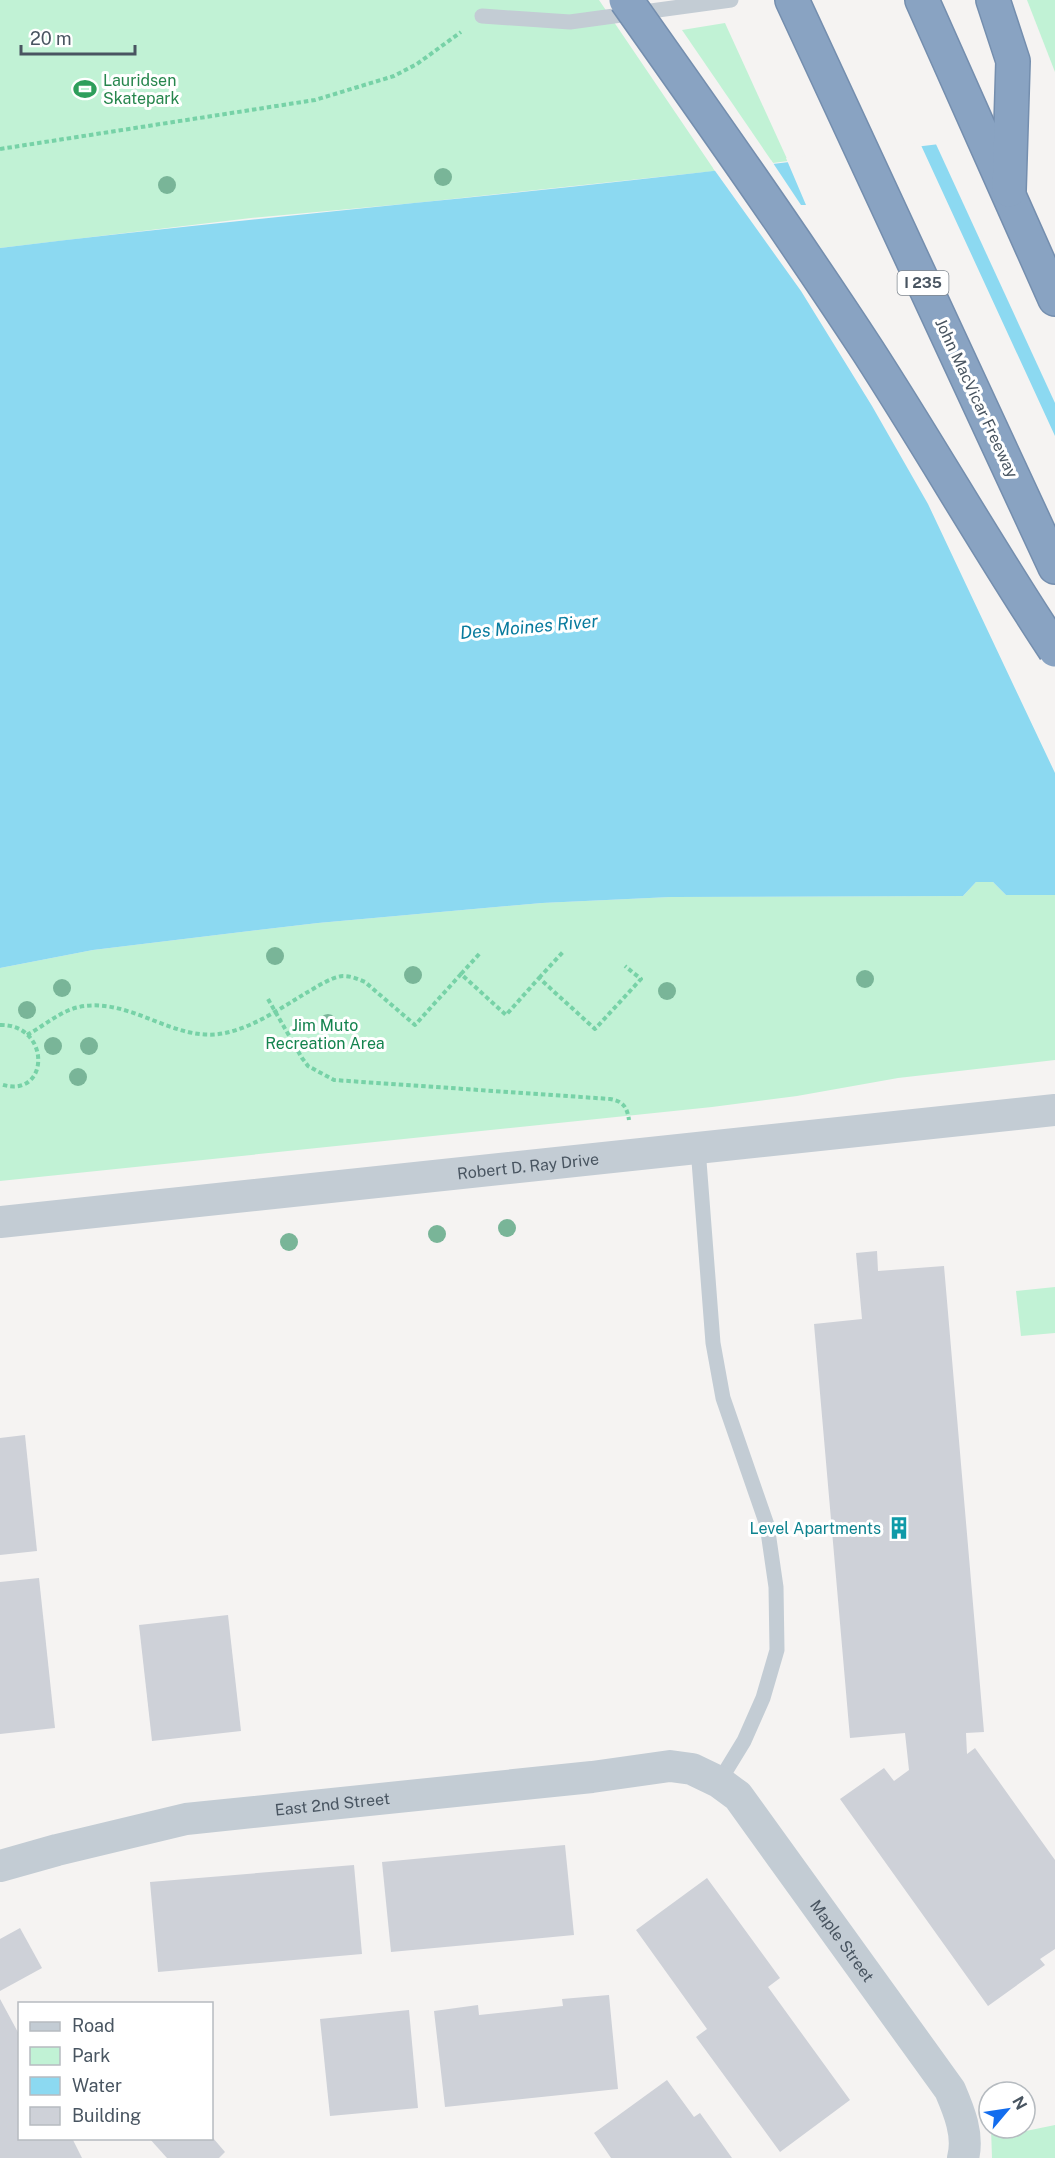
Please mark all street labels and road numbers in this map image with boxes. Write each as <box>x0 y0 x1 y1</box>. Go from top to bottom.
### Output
road number: I 235 <box>898 271 948 295</box>
street label: John MacVicar Freeway <box>931 315 1022 481</box>
street label: Robert D. Ray Drive <box>456 1149 600 1183</box>
street label: East 2nd Street <box>274 1789 391 1820</box>
street label: Maple Street <box>806 1896 878 1986</box>

